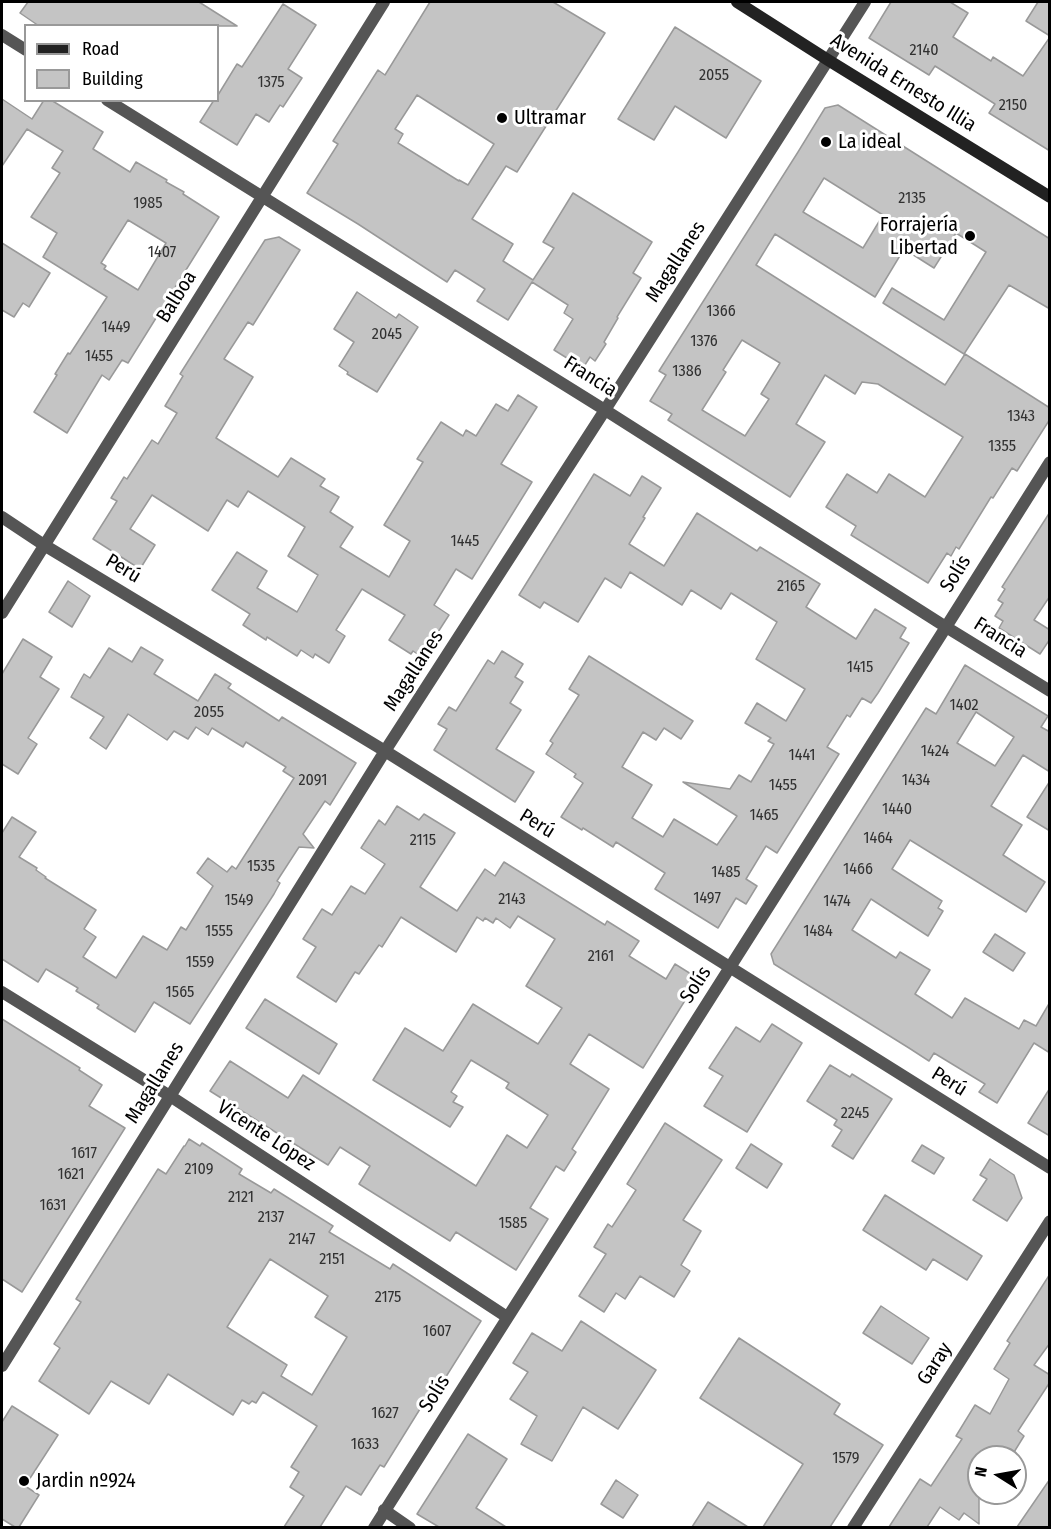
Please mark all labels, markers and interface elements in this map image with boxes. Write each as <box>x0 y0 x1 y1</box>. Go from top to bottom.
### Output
legend <box>24 24 219 102</box>
street label: Avenida Ernesto Illia <box>826 29 980 137</box>
text: Road <box>82 38 119 60</box>
house number: 2140 <box>909 41 939 61</box>
house number: 2055 <box>699 66 729 86</box>
text: Building <box>82 68 143 90</box>
house number: 1375 <box>258 73 284 93</box>
house number: 2150 <box>999 96 1027 116</box>
place label: Ultramar <box>514 106 586 130</box>
marker: Ultramar <box>495 111 509 125</box>
place label: La ideal <box>838 130 902 154</box>
marker: La ideal <box>819 135 833 149</box>
house number: 2135 <box>898 189 926 209</box>
house number: 1985 <box>133 194 163 214</box>
place label: Forrajería Libertad <box>880 213 958 260</box>
street label: Magallanes <box>641 217 711 307</box>
marker: Forrajería Libertad <box>963 229 977 243</box>
house number: 1407 <box>148 243 176 263</box>
street label: Balboa <box>152 267 202 327</box>
house number: 1366 <box>706 302 736 322</box>
house number: 1449 <box>101 318 131 338</box>
house number: 2045 <box>372 325 402 345</box>
house number: 1376 <box>690 332 718 352</box>
house number: 1455 <box>85 347 113 367</box>
street label: Francia <box>559 351 621 403</box>
house number: 1386 <box>672 362 702 382</box>
house number: 1343 <box>1007 407 1035 427</box>
house number: 1355 <box>988 437 1016 457</box>
house number: 1445 <box>451 532 479 552</box>
street label: Perú <box>101 549 145 589</box>
street label: Solís <box>935 551 977 597</box>
house number: 2165 <box>777 577 805 597</box>
street label: Francia <box>969 612 1031 664</box>
street label: Magallanes <box>379 626 449 716</box>
house number: 1415 <box>847 658 873 678</box>
house number: 1402 <box>949 696 979 716</box>
house number: 2055 <box>194 703 224 723</box>
house number: 1424 <box>921 742 949 762</box>
house number: 1441 <box>788 746 816 766</box>
house number: 2091 <box>298 771 328 791</box>
house number: 1434 <box>902 771 930 791</box>
house number: 1455 <box>769 776 797 796</box>
house number: 1440 <box>882 800 912 820</box>
street label: Perú <box>515 804 559 844</box>
house number: 1465 <box>749 806 779 826</box>
house number: 1464 <box>863 829 893 849</box>
house number: 2115 <box>410 831 436 851</box>
house number: 1535 <box>247 857 275 877</box>
house number: 1466 <box>843 860 873 880</box>
house number: 1485 <box>711 863 741 883</box>
house number: 1497 <box>693 889 721 909</box>
house number: 2143 <box>498 890 526 910</box>
house number: 1549 <box>225 891 253 911</box>
house number: 1474 <box>823 892 851 912</box>
house number: 1555 <box>205 922 233 942</box>
house number: 1484 <box>803 922 833 942</box>
house number: 2161 <box>588 947 614 967</box>
house number: 1559 <box>186 953 214 973</box>
street label: Solís <box>675 962 717 1008</box>
house number: 1565 <box>166 983 194 1003</box>
street label: Magallanes <box>121 1038 189 1128</box>
street label: Perú <box>927 1062 971 1102</box>
street label: Vicente López <box>213 1095 319 1177</box>
house number: 2245 <box>841 1104 869 1124</box>
house number: 1617 <box>71 1144 97 1164</box>
house number: 2109 <box>185 1160 213 1180</box>
house number: 1621 <box>58 1165 84 1185</box>
house number: 2121 <box>228 1188 254 1208</box>
house number: 1631 <box>39 1196 67 1216</box>
house number: 2137 <box>258 1208 284 1228</box>
house number: 1585 <box>499 1214 527 1234</box>
house number: 2147 <box>289 1230 315 1250</box>
house number: 2151 <box>319 1250 345 1270</box>
house number: 2175 <box>375 1288 401 1308</box>
house number: 1607 <box>423 1322 451 1342</box>
street label: Garay <box>912 1338 958 1390</box>
street label: Solís <box>414 1371 456 1417</box>
house number: 1627 <box>371 1404 399 1424</box>
house number: 1633 <box>351 1435 379 1455</box>
north arrow <box>967 1445 1027 1505</box>
house number: 1579 <box>832 1449 860 1469</box>
text: N <box>971 1465 991 1478</box>
place label: Jardin nº924 <box>36 1469 136 1493</box>
marker: Jardin nº924 <box>17 1474 31 1488</box>

